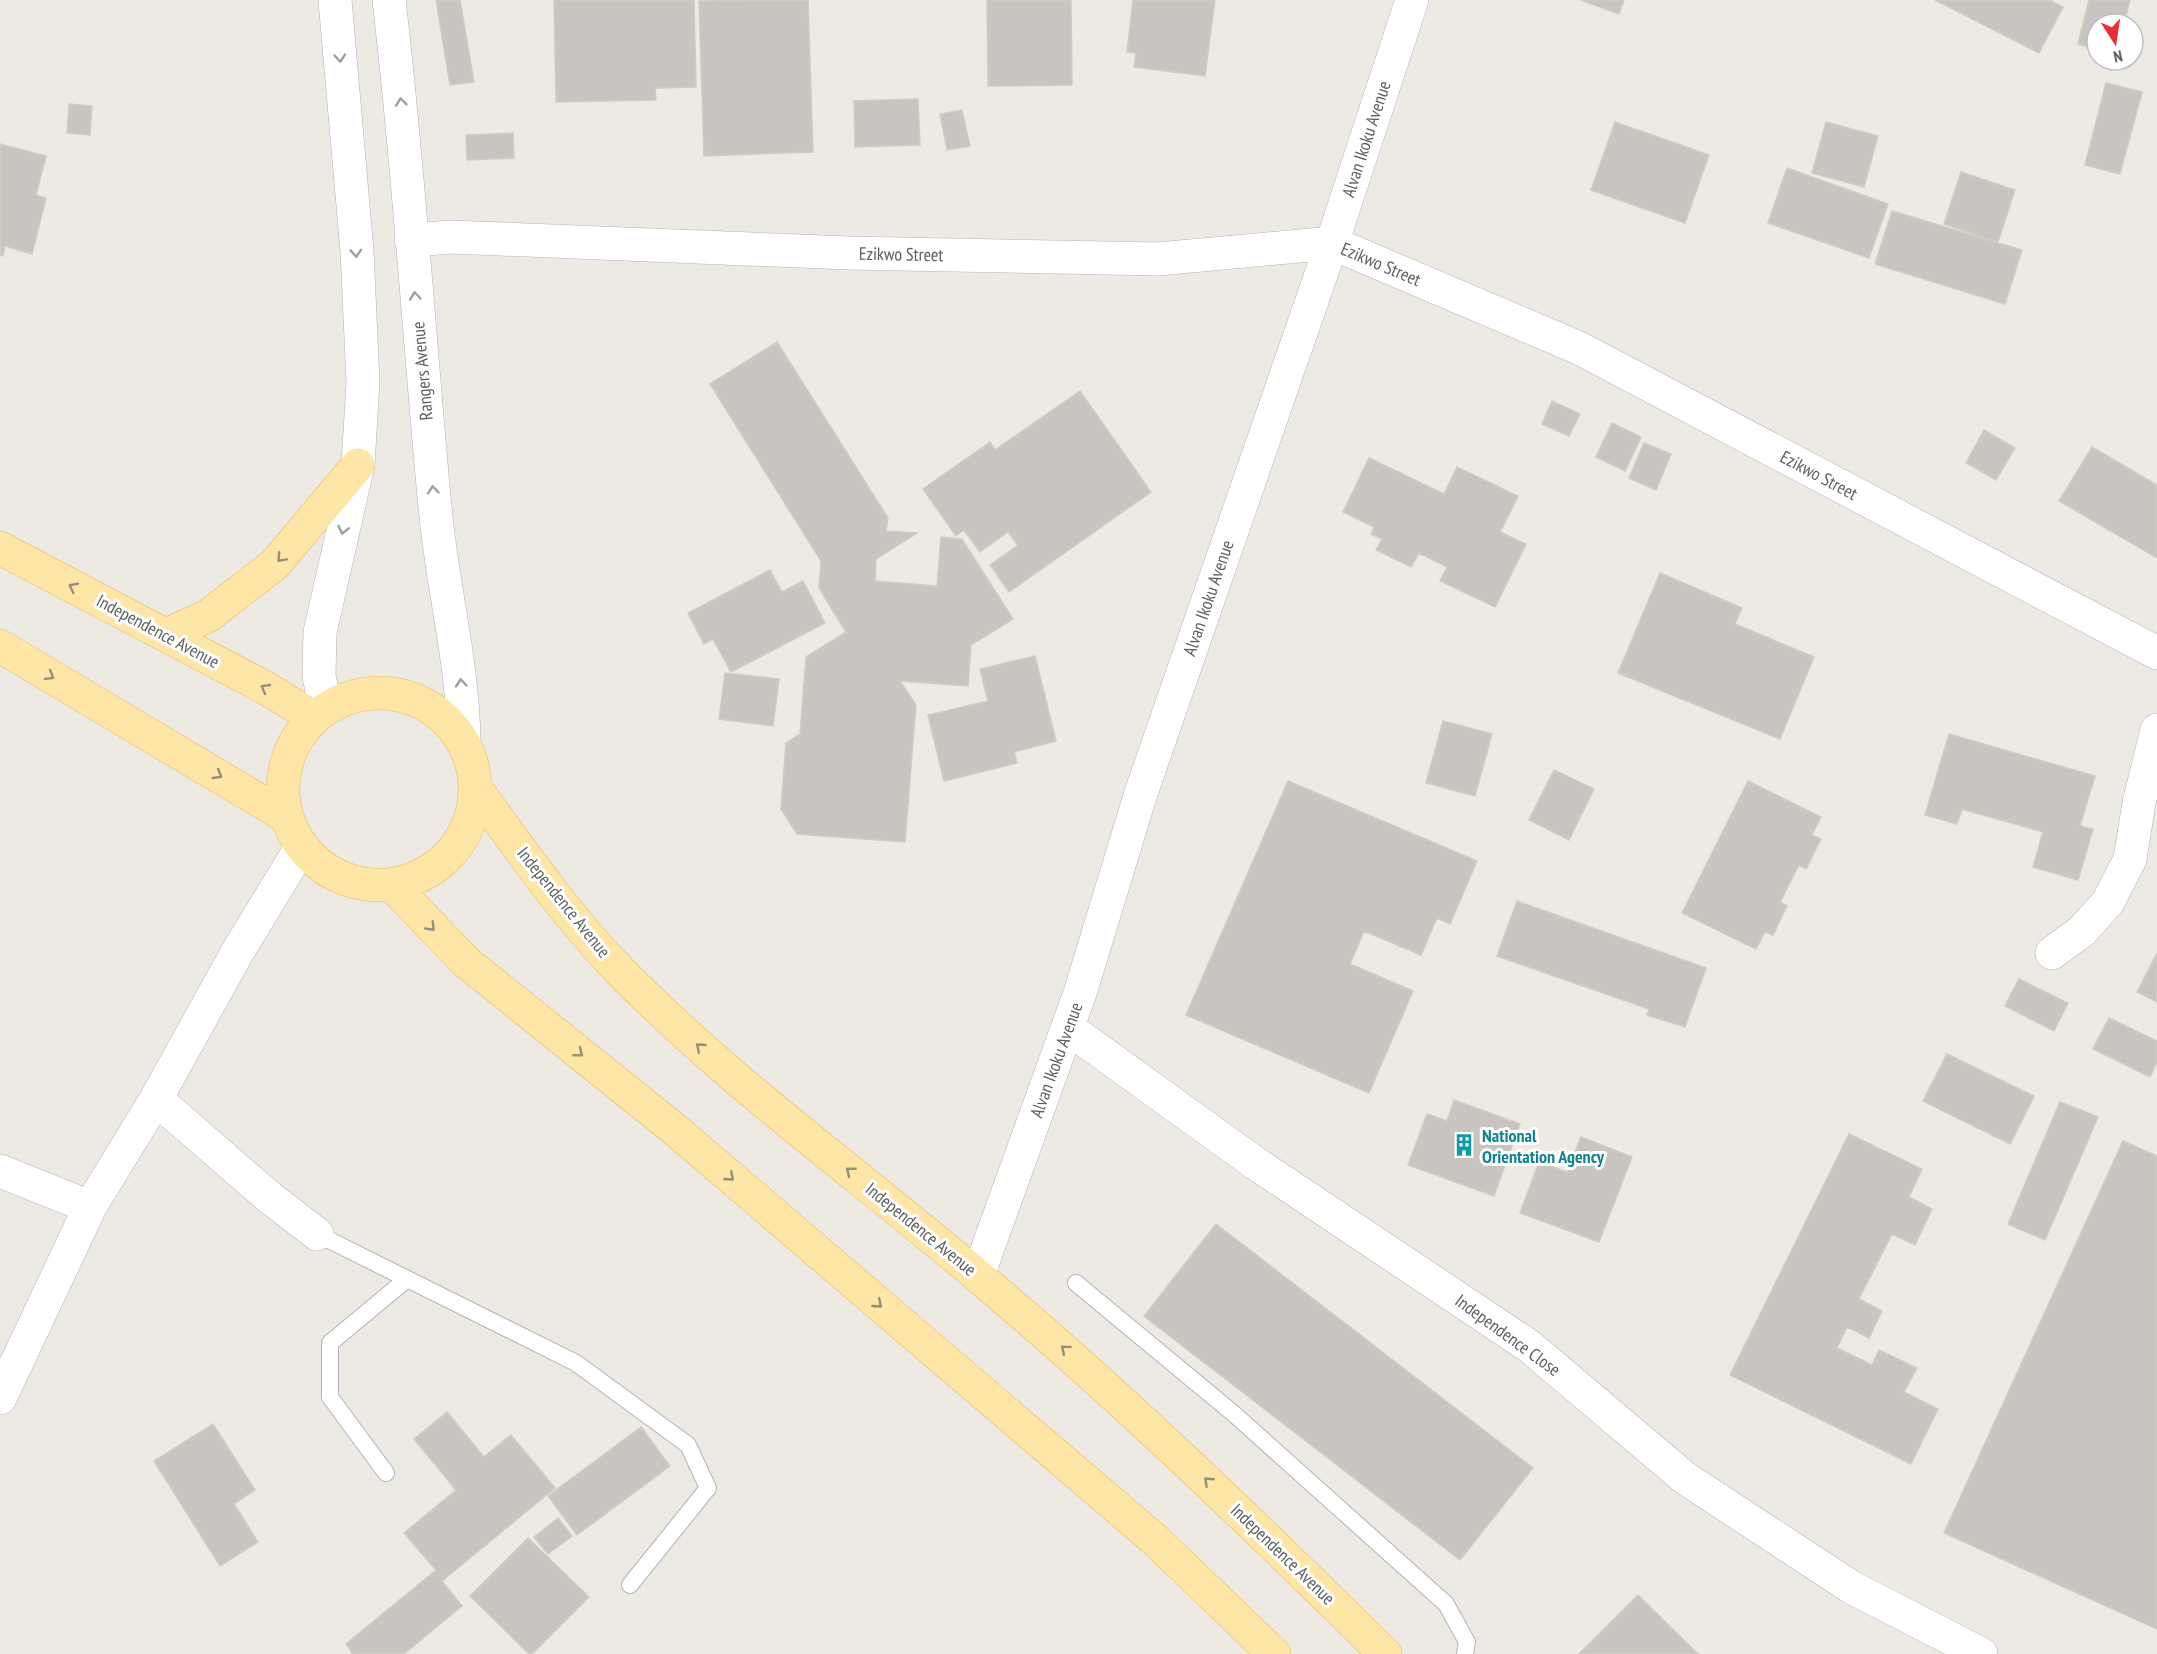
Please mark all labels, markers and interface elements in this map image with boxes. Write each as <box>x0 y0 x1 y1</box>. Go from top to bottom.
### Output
north arrow <box>2085 12 2145 72</box>
text: N <box>2112 46 2124 67</box>
one-way arrow <box>333 54 346 63</box>
street label: Alvan Ikoku Avenue <box>1336 78 1396 200</box>
one-way arrow <box>395 97 407 106</box>
street label: Ezikwo Street <box>1338 237 1424 291</box>
street label: Ezikwo Street <box>859 242 943 266</box>
one-way arrow <box>350 248 363 257</box>
one-way arrow <box>409 292 422 301</box>
street label: Rangers Avenue <box>406 321 438 421</box>
street label: Ezikwo Street <box>1776 445 1862 505</box>
one-way arrow <box>427 486 440 495</box>
one-way arrow <box>338 524 351 534</box>
street label: Alvan Ikoku Avenue <box>1177 537 1239 659</box>
one-way arrow <box>277 551 288 562</box>
one-way arrow <box>69 583 80 594</box>
street label: Independence Avenue <box>93 589 223 673</box>
one-way arrow <box>44 668 54 680</box>
one-way arrow <box>455 679 468 688</box>
one-way arrow <box>260 684 271 695</box>
one-way arrow <box>212 768 222 780</box>
street label: Independence Avenue <box>512 842 616 962</box>
one-way arrow <box>424 920 435 930</box>
street label: Alvan Ikoku Avenue <box>1024 999 1088 1121</box>
one-way arrow <box>696 1043 707 1054</box>
one-way arrow <box>572 1045 583 1056</box>
place label: National Orientation Agency <box>1482 1124 1605 1168</box>
building icon: National Orientation Agency <box>1451 1132 1477 1158</box>
one-way arrow <box>846 1167 857 1178</box>
one-way arrow <box>723 1170 734 1181</box>
street label: Independence Avenue <box>861 1177 981 1281</box>
street label: Independence Close <box>1451 1289 1565 1381</box>
one-way arrow <box>871 1297 882 1308</box>
one-way arrow <box>1061 1346 1072 1357</box>
one-way arrow <box>1204 1478 1215 1489</box>
street label: Independence Avenue <box>1226 1498 1340 1610</box>

